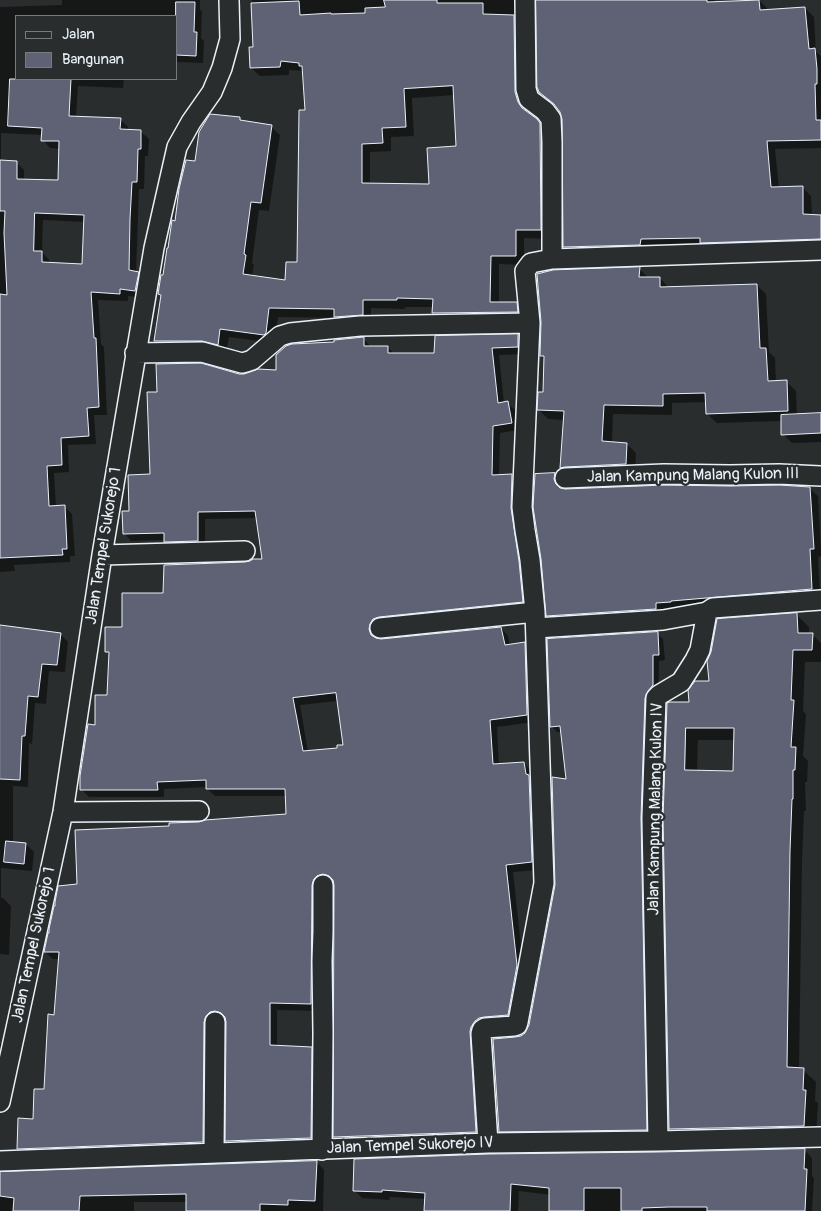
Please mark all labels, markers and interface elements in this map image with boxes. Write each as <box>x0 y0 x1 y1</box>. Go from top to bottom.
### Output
legend <box>15 15 178 80</box>
text: Jalan <box>62 25 95 44</box>
text: Bangunan <box>62 50 124 69</box>
street label: Jalan Kampung Malang Kulon III <box>587 465 799 487</box>
street label: Jalan Tempel Sukorejo 1 <box>82 466 126 626</box>
street label: Jalan Kampung Malang Kulon IV <box>645 702 667 916</box>
street label: Jalan Tempel Sukorejo 1 <box>8 865 60 1025</box>
street label: Jalan Tempel Sukorejo IV <box>326 1133 494 1159</box>

